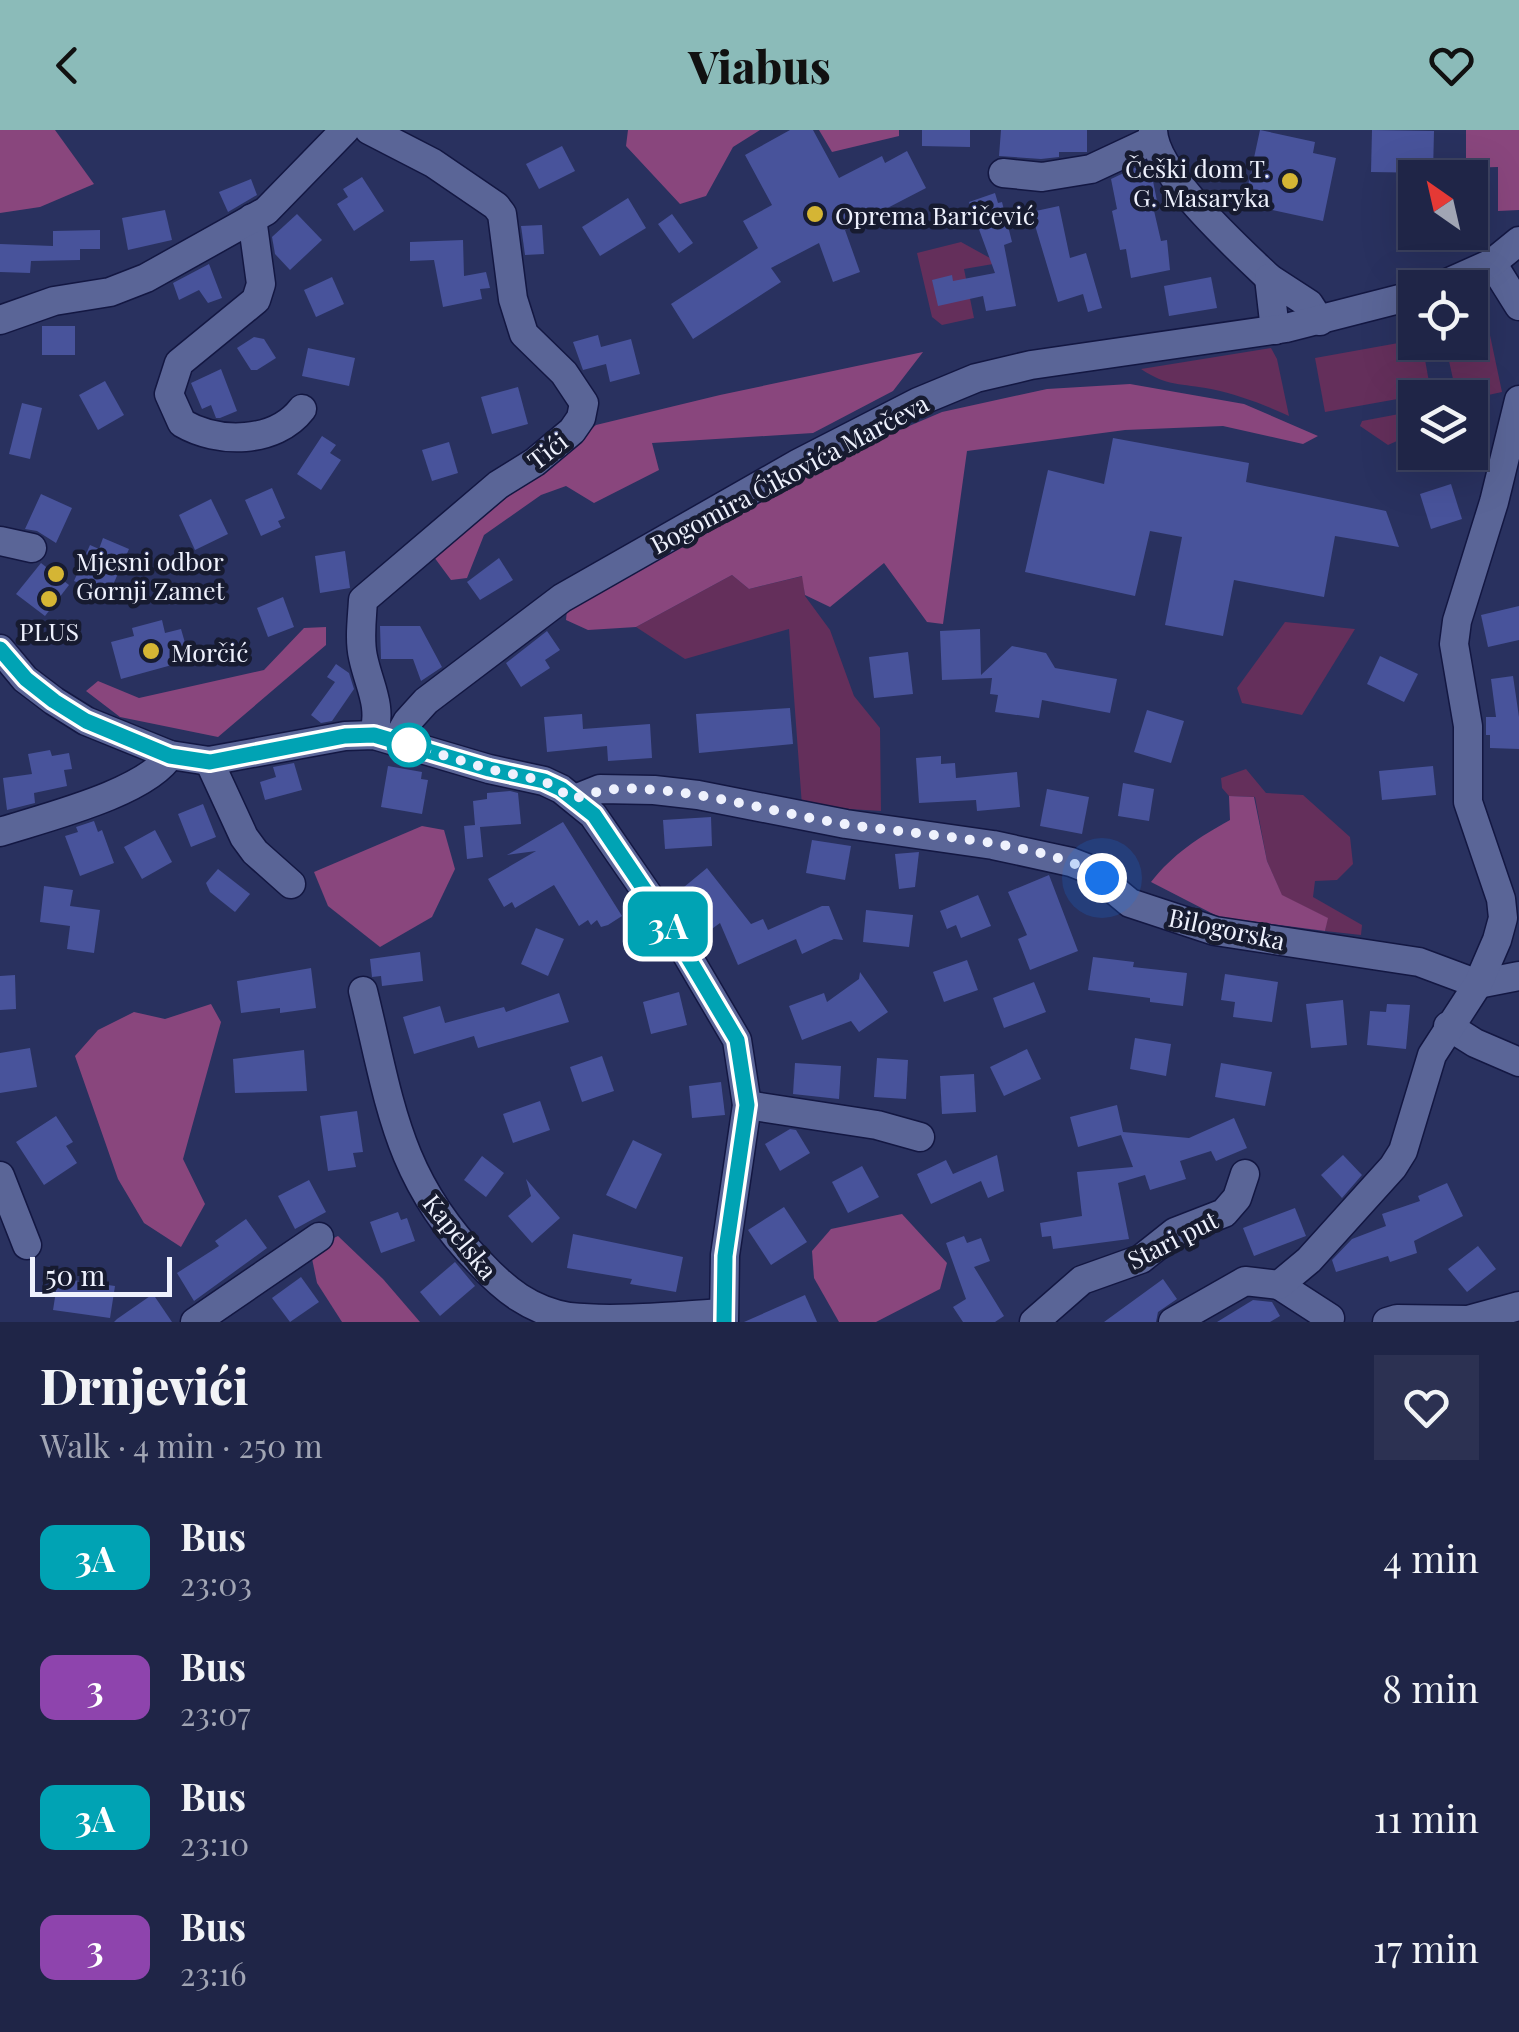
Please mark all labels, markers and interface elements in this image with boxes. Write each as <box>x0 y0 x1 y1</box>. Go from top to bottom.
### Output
text: Viabus <box>688 35 831 95</box>
icon: back <box>40 38 95 93</box>
icon: heart <box>1424 38 1479 93</box>
place label: Češki dom T. G. Masaryka <box>1125 151 1271 213</box>
north arrow <box>1398 160 1488 250</box>
map controls <box>1398 160 1488 470</box>
marker: Češki dom T. G. Masaryka <box>1279 170 1301 192</box>
place label: Oprema Baričević <box>835 198 1035 231</box>
marker: Oprema Baričević <box>804 203 826 225</box>
button: locate <box>1398 270 1488 360</box>
button: layers <box>1398 380 1488 470</box>
street label: Bogomira Ćikovića Marčeva <box>644 385 934 560</box>
street label: Tići <box>520 424 574 476</box>
place label: Mjesni odbor Gornji Zamet <box>76 544 226 606</box>
marker: Mjesni odbor Gornji Zamet <box>45 563 67 585</box>
marker: PLUS <box>38 588 60 610</box>
place label: PLUS <box>19 614 79 647</box>
place label: Morčić <box>171 635 248 668</box>
marker: Morčić <box>140 640 162 662</box>
unlabelled marker <box>388 724 430 766</box>
your location <box>1077 853 1127 903</box>
line badge: 3A <box>623 892 713 956</box>
street label: Bilogorska <box>1166 900 1289 957</box>
text: 3A <box>648 901 688 948</box>
street label: Kapelska <box>417 1187 506 1286</box>
street label: Stari put <box>1121 1202 1224 1276</box>
scale bar <box>30 1252 172 1296</box>
text: 50 m <box>45 1256 105 1293</box>
text: Drnjevići <box>40 1353 249 1417</box>
button: heart <box>1374 1355 1479 1460</box>
text: Walk · 4 min · 250 m <box>40 1423 323 1466</box>
text: Bus <box>180 1510 246 1561</box>
text: 4 min <box>1383 1532 1479 1583</box>
text: 3A <box>75 1534 115 1581</box>
text: 23:03 <box>180 1561 252 1604</box>
text: Bus <box>180 1640 246 1691</box>
text: 8 min <box>1382 1662 1479 1713</box>
text: 3 <box>86 1664 104 1711</box>
text: 23:07 <box>180 1691 250 1734</box>
text: Bus <box>180 1770 246 1821</box>
text: 11 min <box>1374 1792 1479 1843</box>
text: 3A <box>75 1794 115 1841</box>
text: 23:10 <box>180 1821 249 1864</box>
text: Bus <box>180 1900 246 1951</box>
text: 17 min <box>1373 1922 1479 1973</box>
text: 3 <box>86 1924 104 1971</box>
text: 23:16 <box>180 1951 247 1994</box>

